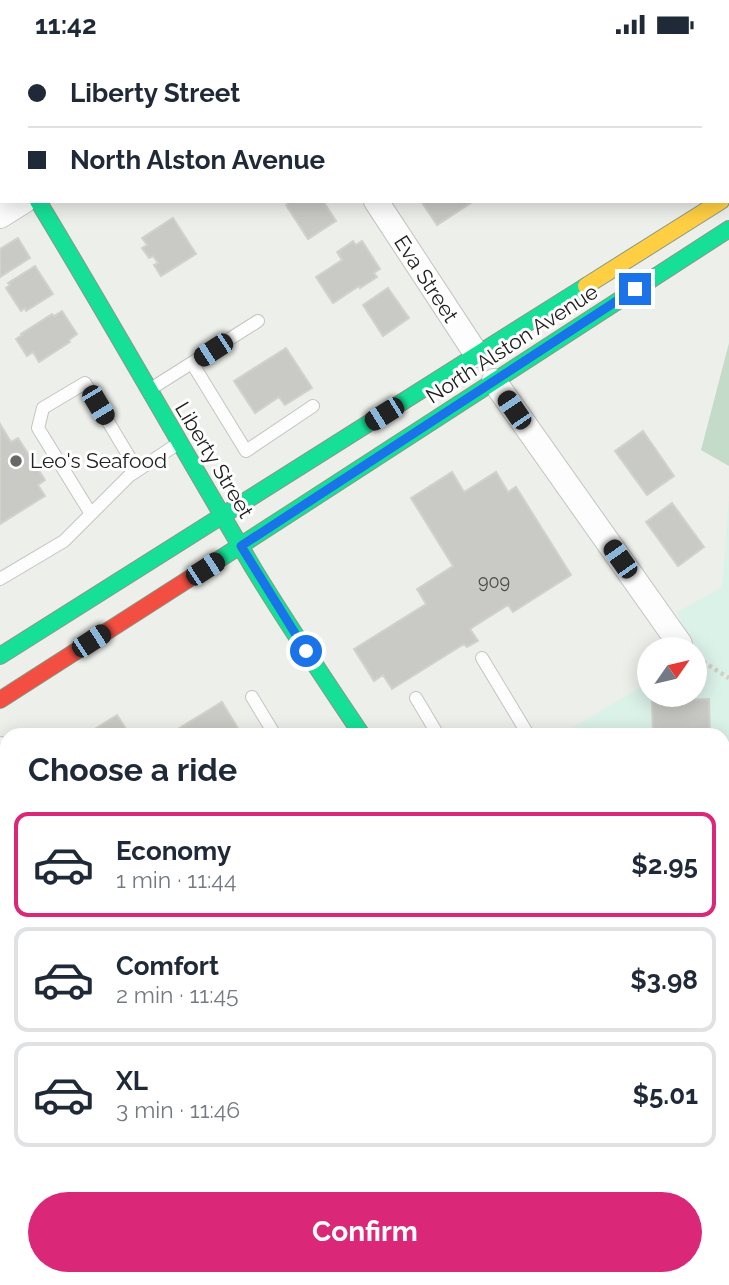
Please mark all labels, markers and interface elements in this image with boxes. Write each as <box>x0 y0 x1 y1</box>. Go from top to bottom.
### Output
text: 11:42 <box>35 10 97 40</box>
text: Liberty Street <box>70 78 240 108</box>
text: North Alston Avenue <box>70 145 325 175</box>
street label: Eva Street <box>389 231 464 327</box>
route end <box>619 273 651 305</box>
street label: North Alston Avenue <box>421 279 602 409</box>
car <box>190 330 237 370</box>
car <box>79 382 118 428</box>
car <box>494 387 535 433</box>
car <box>361 394 408 434</box>
street label: Liberty Street <box>170 397 259 522</box>
place label: Leo's Seafood <box>30 448 167 473</box>
marker: Leo's Seafood <box>8 453 24 469</box>
car <box>600 536 641 582</box>
car <box>182 549 229 589</box>
house number: 909 <box>478 571 510 592</box>
car <box>68 621 115 661</box>
route start <box>290 635 322 667</box>
north arrow <box>637 637 707 707</box>
map controls <box>637 637 707 707</box>
text: Choose a ride <box>28 751 237 788</box>
icon: car <box>32 833 95 896</box>
text: Economy <box>116 836 231 866</box>
text: $2.95 <box>631 850 698 880</box>
text: 1 min · 11:44 <box>116 866 236 893</box>
icon: car <box>32 948 95 1011</box>
text: Comfort <box>116 951 219 981</box>
text: $3.98 <box>630 965 698 995</box>
text: 2 min · 11:45 <box>116 981 239 1008</box>
icon: car <box>32 1063 95 1126</box>
text: XL <box>116 1066 148 1096</box>
text: $5.01 <box>632 1080 698 1110</box>
text: 3 min · 11:46 <box>116 1096 240 1123</box>
button: Confirm <box>28 1192 702 1272</box>

